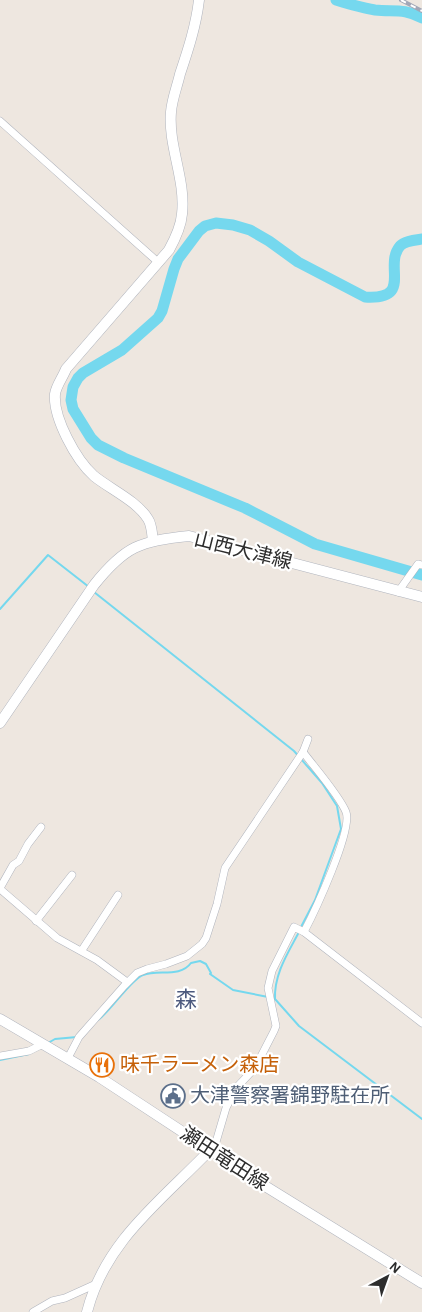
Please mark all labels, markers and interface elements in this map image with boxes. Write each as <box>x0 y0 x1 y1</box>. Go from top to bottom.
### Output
street label: 山西大津線 <box>192 527 294 573</box>
district label: 森 <box>175 988 197 1011</box>
restaurant icon: 味千ラーメン森店 <box>89 1052 115 1078</box>
place label: 味千ラーメン森店 <box>120 1054 279 1075</box>
public building icon: 大津警察署錦野駐在所 <box>160 1083 186 1109</box>
place label: 大津警察署錦野駐在所 <box>190 1084 390 1106</box>
street label: 瀬田竜田線 <box>177 1122 272 1195</box>
north arrow <box>362 1252 412 1302</box>
text: N <box>387 1259 403 1276</box>

